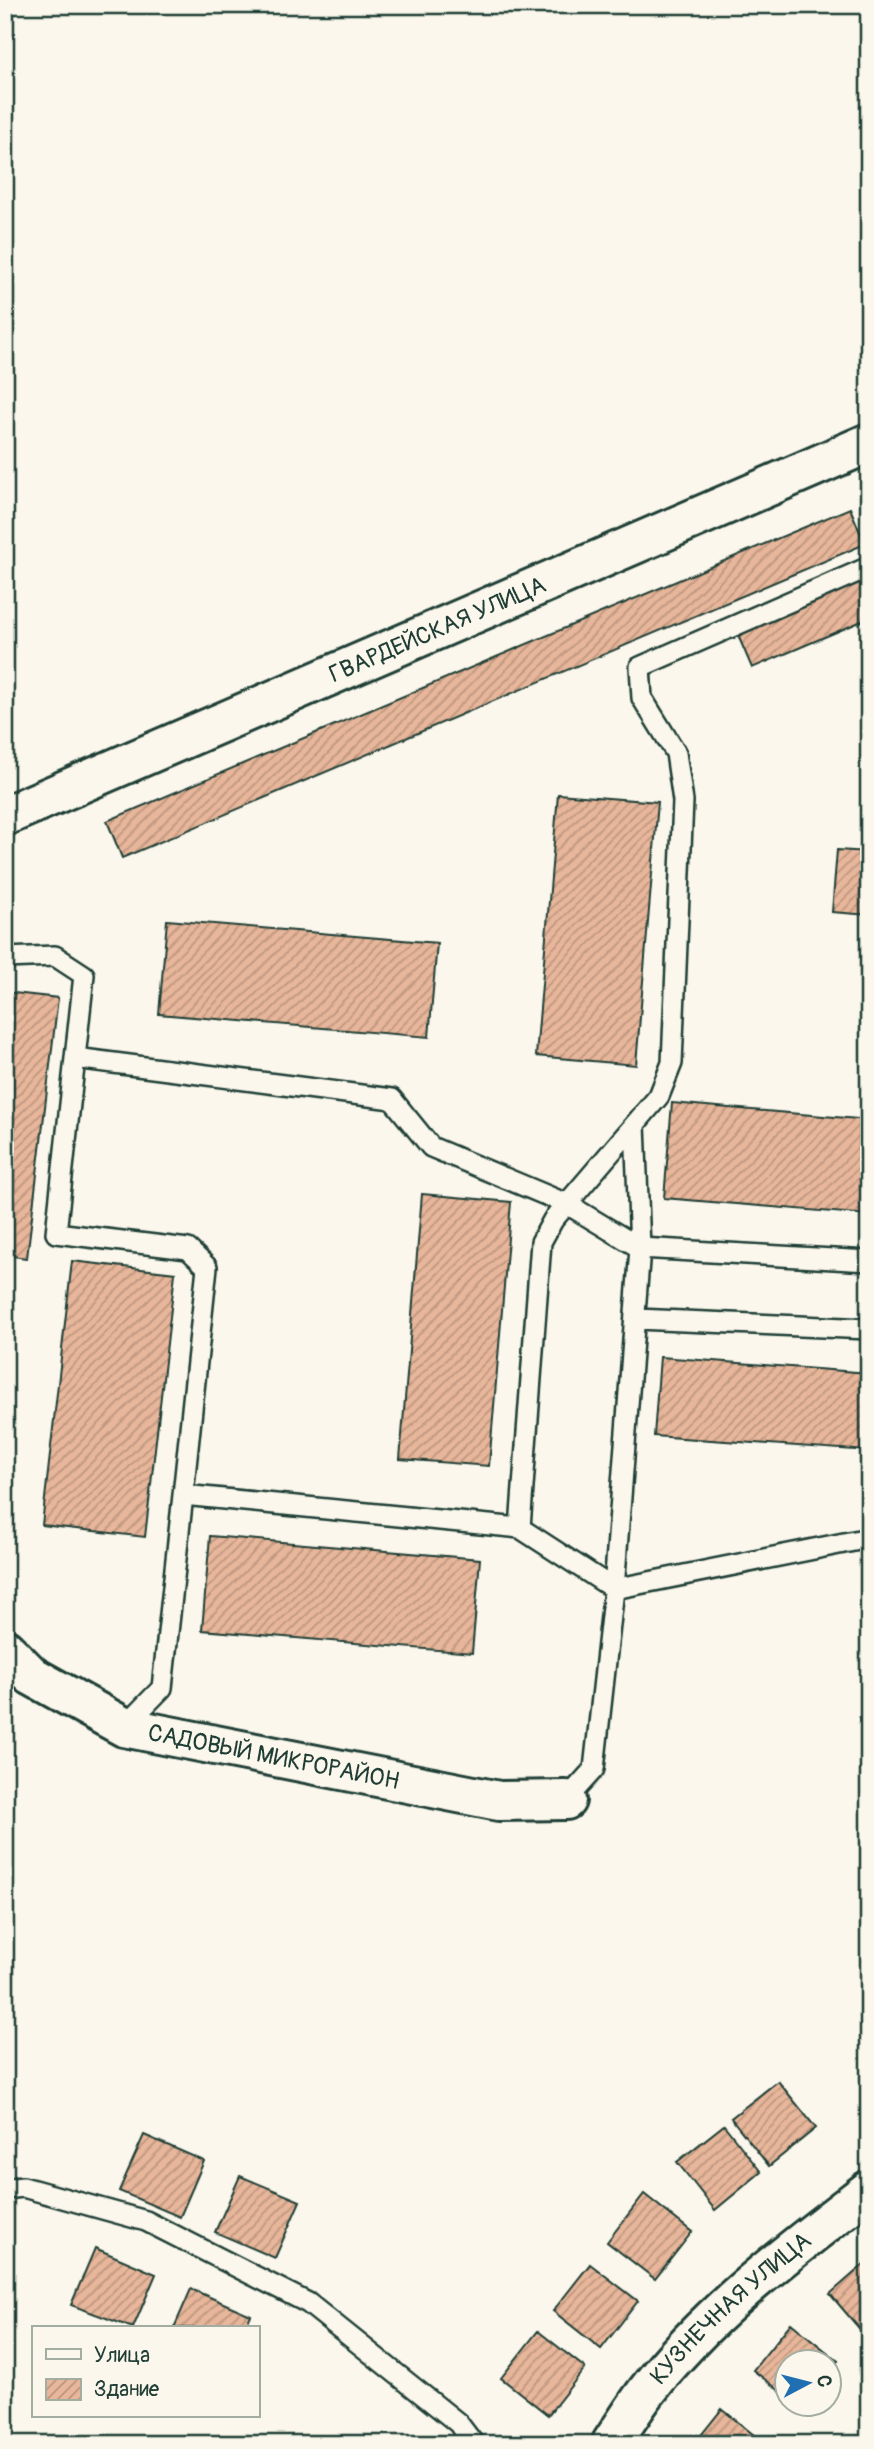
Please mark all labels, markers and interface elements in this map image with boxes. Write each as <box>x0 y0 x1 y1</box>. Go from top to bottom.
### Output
street label: ГВАРДЕЙСКАЯ УЛИЦА <box>325 570 550 689</box>
street label: САДОВЫЙ МИКРОРАЙОН <box>145 1718 402 1796</box>
street label: КУЗНЕЧНАЯ УЛИЦА <box>644 2226 817 2390</box>
legend <box>32 2326 259 2418</box>
text: Улица <box>94 2342 150 2369</box>
north arrow <box>772 2348 842 2418</box>
text: С <box>811 2374 837 2389</box>
text: Здание <box>94 2376 160 2403</box>

